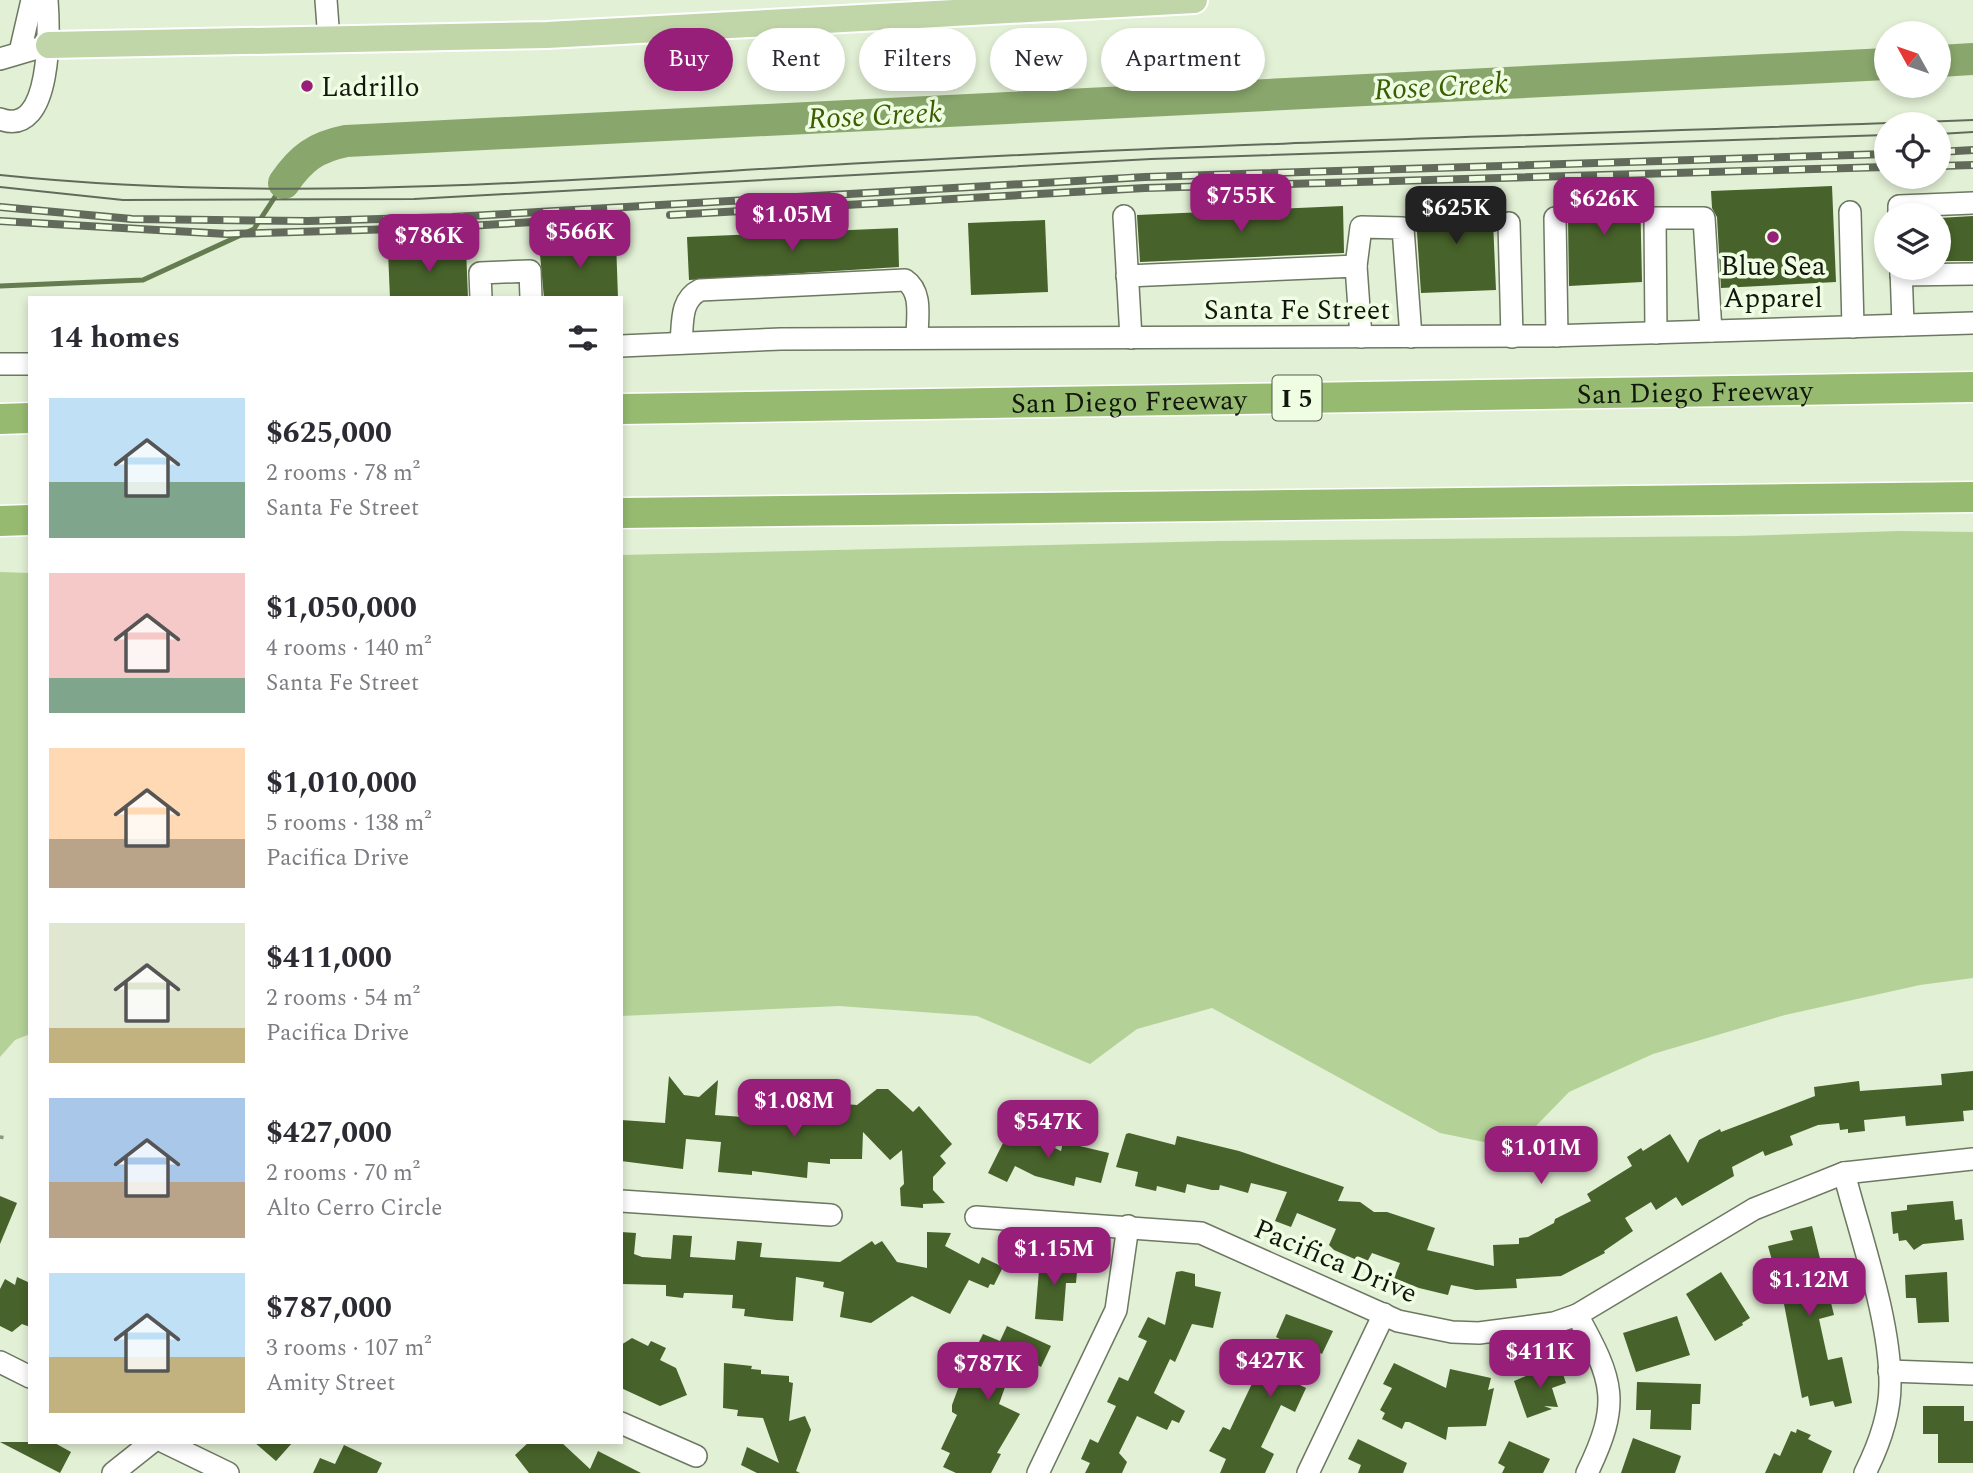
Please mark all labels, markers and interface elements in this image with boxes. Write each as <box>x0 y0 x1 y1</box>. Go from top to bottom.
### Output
north arrow <box>1874 21 1951 98</box>
map controls <box>1874 21 1951 280</box>
chip: Buy <box>644 28 733 91</box>
chip: Rent <box>747 28 845 91</box>
chip: Filters <box>859 28 976 91</box>
chip: New <box>990 28 1087 91</box>
chip: Apartment <box>1101 28 1265 91</box>
water label: Rose Creek <box>1373 61 1510 113</box>
place label: Ladrillo <box>321 66 420 109</box>
marker: Ladrillo <box>299 78 315 94</box>
water label: Rose Creek <box>807 90 944 142</box>
button: locate <box>1874 112 1951 189</box>
pin: $755K <box>1192 174 1290 234</box>
pin: $626K <box>1555 177 1653 237</box>
text: $755K <box>1206 179 1276 214</box>
text: $626K <box>1569 182 1639 217</box>
pin: $625K <box>1407 187 1505 246</box>
text: $625K <box>1421 191 1491 226</box>
pin: $1.05M <box>735 194 849 253</box>
text: $1.05M <box>752 198 832 233</box>
button: layers <box>1874 203 1951 280</box>
pin: $566K <box>531 210 629 270</box>
pin: $786K <box>380 215 478 274</box>
text: $566K <box>545 215 615 250</box>
text: $786K <box>394 219 464 254</box>
marker: Blue Sea Apparel <box>1765 229 1781 245</box>
place label: Blue Sea Apparel <box>1720 245 1826 320</box>
street label: Santa Fe Street <box>1204 289 1390 332</box>
text: 14 homes <box>49 315 180 361</box>
icon: filters <box>564 319 602 357</box>
street label: San Diego Freeway <box>1576 370 1815 416</box>
road number: I 5 <box>1272 376 1322 420</box>
street label: San Diego Freeway <box>1010 379 1249 426</box>
text: $625,000 <box>266 410 392 456</box>
icon: home <box>105 426 189 510</box>
text: 2 rooms · 78 m² <box>266 456 420 491</box>
text: Santa Fe Street <box>266 491 419 526</box>
text: $1,050,000 <box>266 585 417 631</box>
icon: home <box>105 601 189 685</box>
text: 4 rooms · 140 m² <box>266 631 432 666</box>
text: Santa Fe Street <box>266 666 419 701</box>
text: $1,010,000 <box>266 760 417 806</box>
icon: home <box>105 776 189 860</box>
text: 5 rooms · 138 m² <box>266 806 432 841</box>
text: Pacifica Drive <box>266 841 409 876</box>
text: $411,000 <box>266 935 392 981</box>
icon: home <box>105 951 189 1035</box>
text: 2 rooms · 54 m² <box>266 981 420 1016</box>
text: Pacifica Drive <box>266 1016 409 1051</box>
pin: $1.08M <box>737 1080 851 1139</box>
text: $1.08M <box>754 1084 834 1119</box>
pin: $547K <box>999 1100 1097 1160</box>
text: $547K <box>1013 1105 1083 1140</box>
text: $427,000 <box>266 1110 392 1156</box>
icon: home <box>105 1126 189 1210</box>
pin: $1.01M <box>1484 1126 1598 1186</box>
text: $1.01M <box>1501 1131 1581 1166</box>
text: 2 rooms · 70 m² <box>266 1156 420 1191</box>
text: Alto Cerro Circle <box>266 1191 442 1226</box>
street label: Pacifica Drive <box>1247 1208 1424 1315</box>
pin: $1.15M <box>997 1228 1111 1287</box>
text: $1.15M <box>1014 1232 1094 1267</box>
pin: $1.12M <box>1752 1258 1866 1318</box>
text: $1.12M <box>1769 1263 1849 1298</box>
text: $787,000 <box>266 1285 392 1331</box>
icon: home <box>105 1301 189 1385</box>
pin: $411K <box>1491 1330 1589 1390</box>
text: 3 rooms · 107 m² <box>266 1331 432 1366</box>
text: $411K <box>1505 1335 1575 1370</box>
pin: $427K <box>1221 1340 1319 1399</box>
pin: $787K <box>939 1342 1037 1402</box>
text: $427K <box>1235 1344 1305 1379</box>
text: $787K <box>953 1347 1023 1382</box>
text: Amity Street <box>266 1366 395 1401</box>

